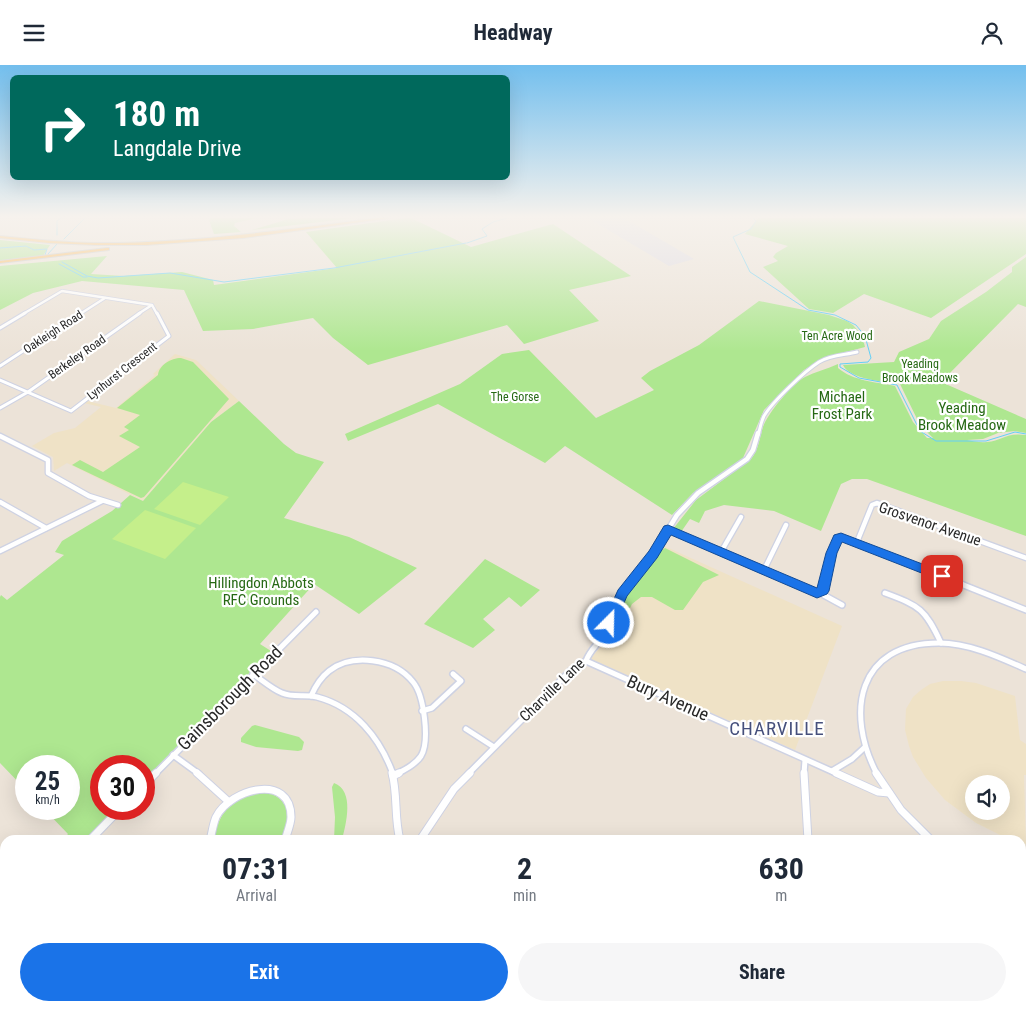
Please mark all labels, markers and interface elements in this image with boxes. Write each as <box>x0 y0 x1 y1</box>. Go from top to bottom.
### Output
icon: menu <box>20 19 48 47</box>
icon: person <box>978 19 1006 47</box>
text: Headway <box>473 20 553 45</box>
text: 180 m <box>113 94 200 135</box>
icon: right <box>30 95 95 160</box>
text: Langdale Drive <box>113 136 241 161</box>
street label: Oakleigh Road <box>21 308 85 356</box>
park label: Ten Acre Wood <box>801 329 873 343</box>
street label: Berkeley Road <box>46 332 108 382</box>
street label: Lynhurst Crescent <box>84 339 160 403</box>
park label: Yeading Brook Meadows <box>882 357 958 385</box>
park label: Michael Frost Park <box>812 388 872 423</box>
park label: The Gorse <box>491 390 540 404</box>
park label: Yeading Brook Meadow <box>918 399 1006 434</box>
street label: Grosvenor Avenue <box>876 498 984 550</box>
pin <box>921 555 963 597</box>
icon: arrive <box>928 562 956 590</box>
park label: Hillingdon Abbots RFC Grounds <box>208 574 314 609</box>
position arrow <box>582 596 634 648</box>
street label: Gainsborough Road <box>173 641 286 754</box>
street label: Charville Lane <box>516 655 588 725</box>
street label: Bury Avenue <box>624 670 712 725</box>
district label: CHARVILLE <box>729 717 825 740</box>
speed limit sign: 30 <box>90 755 155 820</box>
text: 25 <box>35 767 60 796</box>
map controls <box>965 775 1010 820</box>
button: sound <box>965 775 1010 820</box>
text: km/h <box>35 793 60 807</box>
text: 07:31 <box>222 851 291 886</box>
text: 2 <box>517 851 532 886</box>
text: 630 <box>758 851 804 886</box>
text: Arrival <box>236 886 277 905</box>
text: min <box>513 886 536 905</box>
text: m <box>775 886 787 905</box>
button: Exit <box>20 943 508 1001</box>
button: Share <box>518 943 1006 1001</box>

